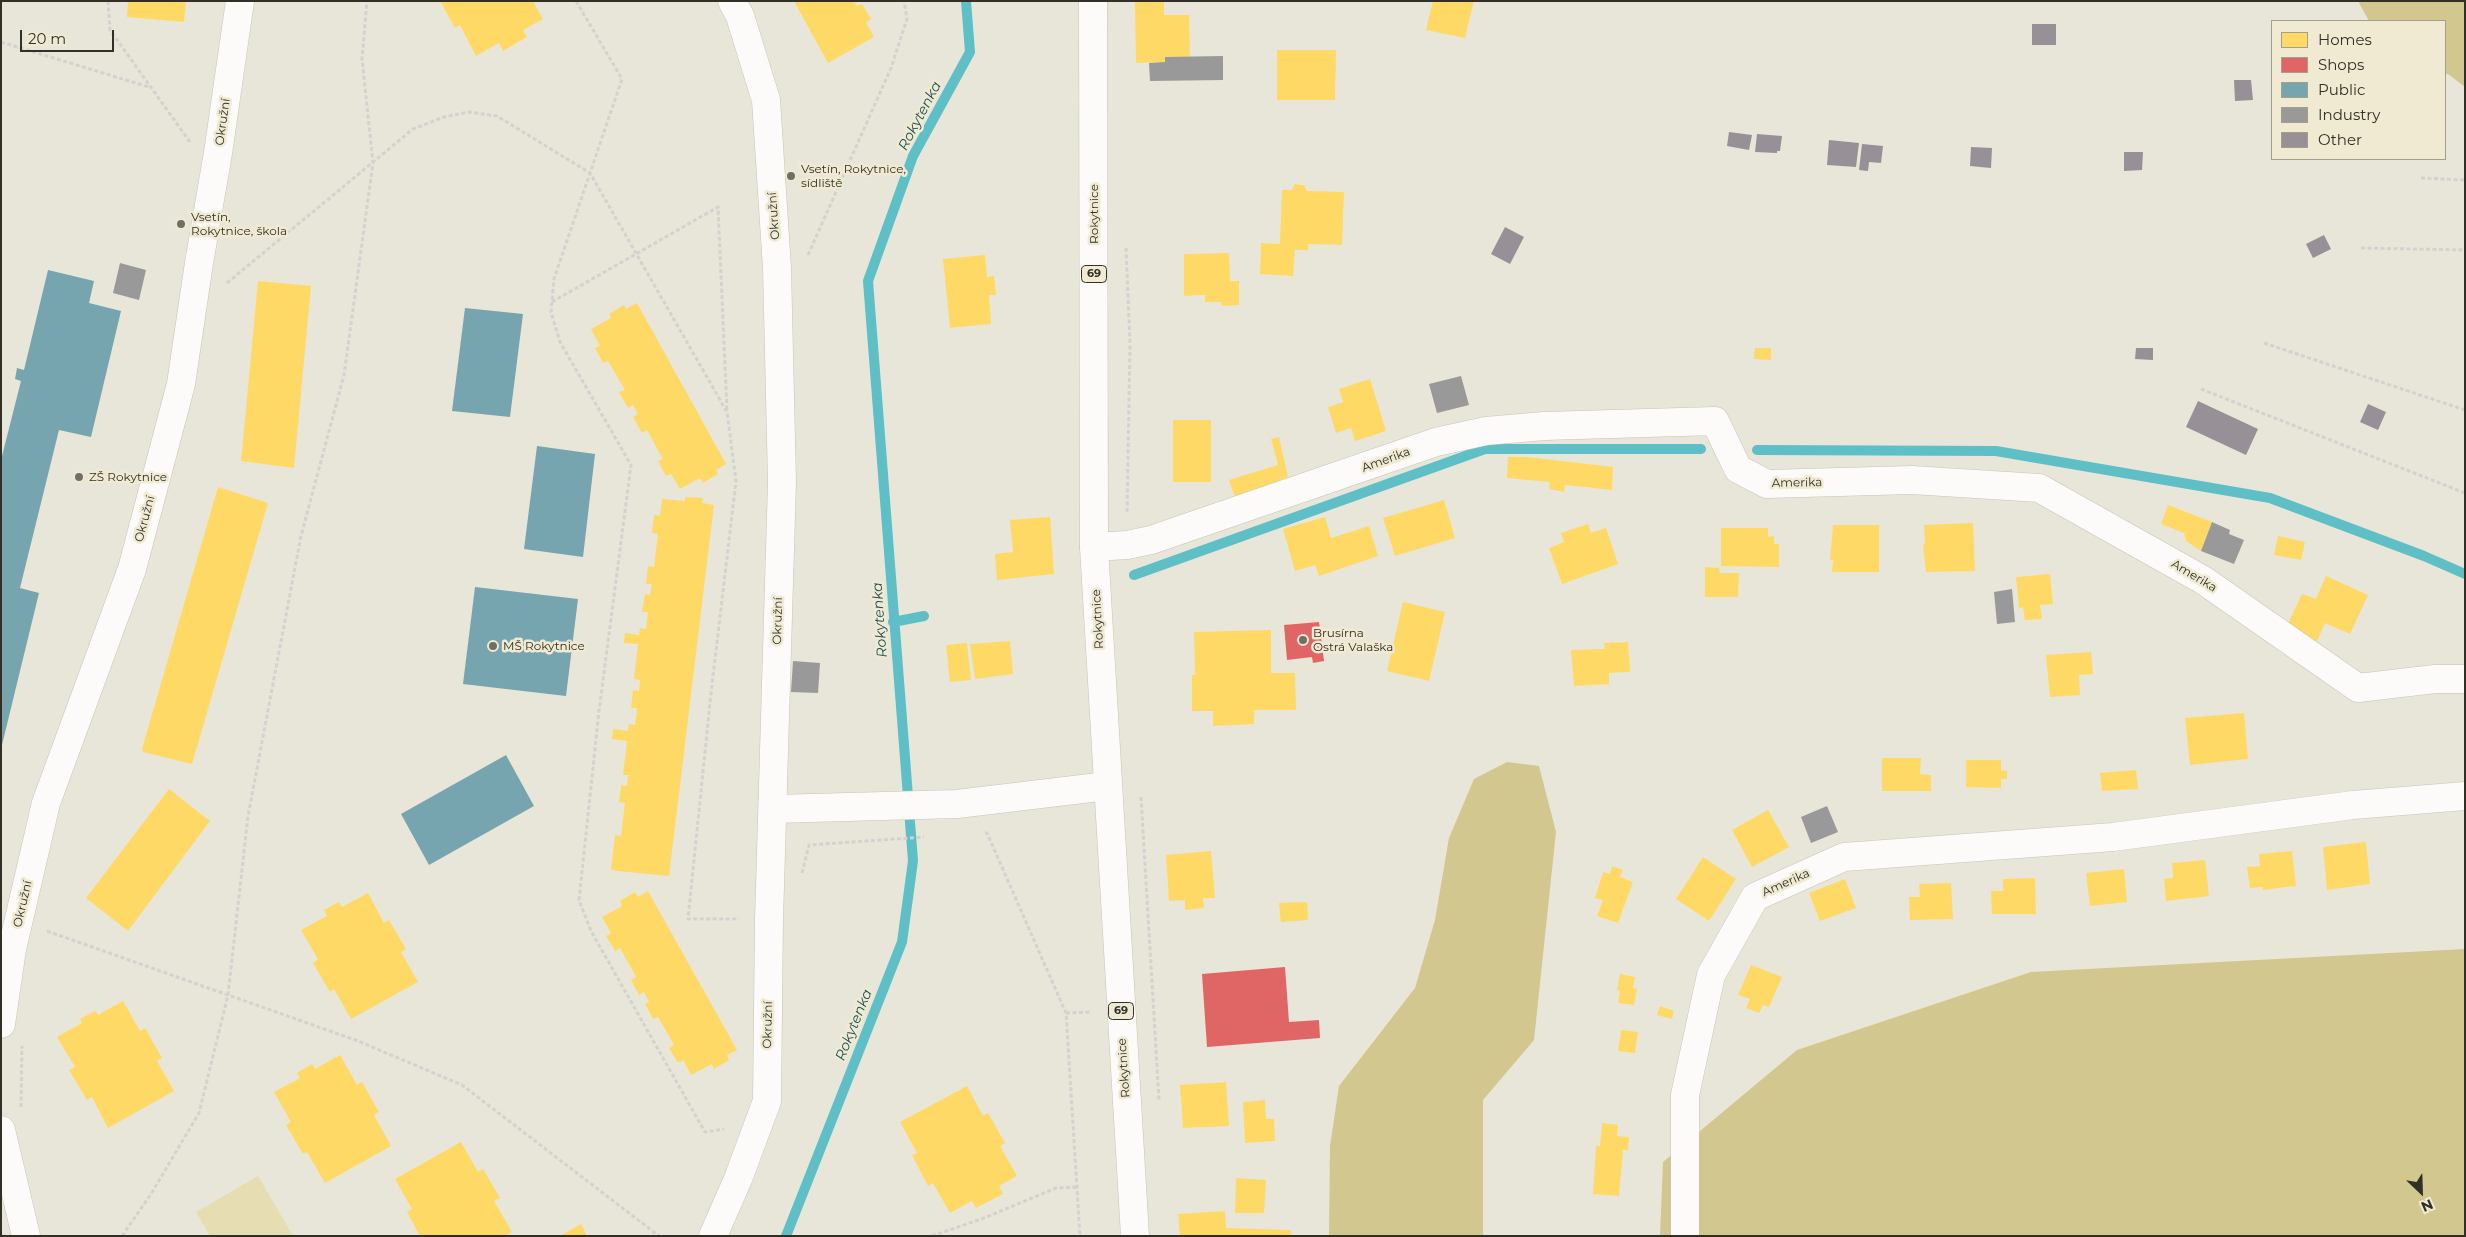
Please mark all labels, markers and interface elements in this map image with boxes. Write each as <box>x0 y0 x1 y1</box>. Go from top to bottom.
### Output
scale bar <box>22 20 116 52</box>
legend <box>2271 20 2446 160</box>
text: 20 m <box>28 29 66 48</box>
text: Homes <box>2318 30 2372 49</box>
text: Shops <box>2318 55 2364 74</box>
water label: Rokytenka <box>895 79 945 153</box>
text: Public <box>2318 80 2366 99</box>
street label: Okružní <box>213 97 233 147</box>
text: Industry <box>2318 105 2380 124</box>
text: Other <box>2318 130 2362 149</box>
place label: Vsetín, Rokytnice, sídliště <box>801 162 906 190</box>
marker: Vsetín, Rokytnice, sídliště <box>785 170 797 182</box>
street label: Rokytnice <box>1087 184 1101 244</box>
street label: Okružní <box>765 192 783 240</box>
place label: Vsetín, Rokytnice, škola <box>191 210 287 238</box>
marker: Vsetín, Rokytnice, škola <box>175 218 187 230</box>
road number: 69 <box>1082 266 1106 282</box>
street label: Amerika <box>1360 445 1412 475</box>
place label: ZŠ Rokytnice <box>89 470 167 484</box>
marker: ZŠ Rokytnice <box>73 471 85 483</box>
street label: Amerika <box>1772 475 1822 491</box>
street label: Okružní <box>132 494 158 544</box>
street label: Amerika <box>2169 557 2219 595</box>
water label: Rokytenka <box>869 582 891 658</box>
street label: Rokytnice <box>1089 589 1107 649</box>
street label: Okružní <box>770 597 786 645</box>
place label: Brusírna Ostrá Valaška <box>1313 626 1393 654</box>
marker: Brusírna Ostrá Valaška <box>1297 634 1309 646</box>
place label: MŠ Rokytnice <box>503 639 585 653</box>
marker: MŠ Rokytnice <box>487 640 499 652</box>
street label: Amerika <box>1760 866 1812 900</box>
street label: Okružní <box>11 879 35 929</box>
water label: Rokytenka <box>832 987 876 1063</box>
street label: Okružní <box>760 1001 776 1049</box>
road number: 69 <box>1108 1002 1134 1019</box>
street label: Rokytnice <box>1115 1038 1133 1098</box>
north arrow <box>2396 1167 2446 1217</box>
text: N <box>2418 1195 2436 1216</box>

